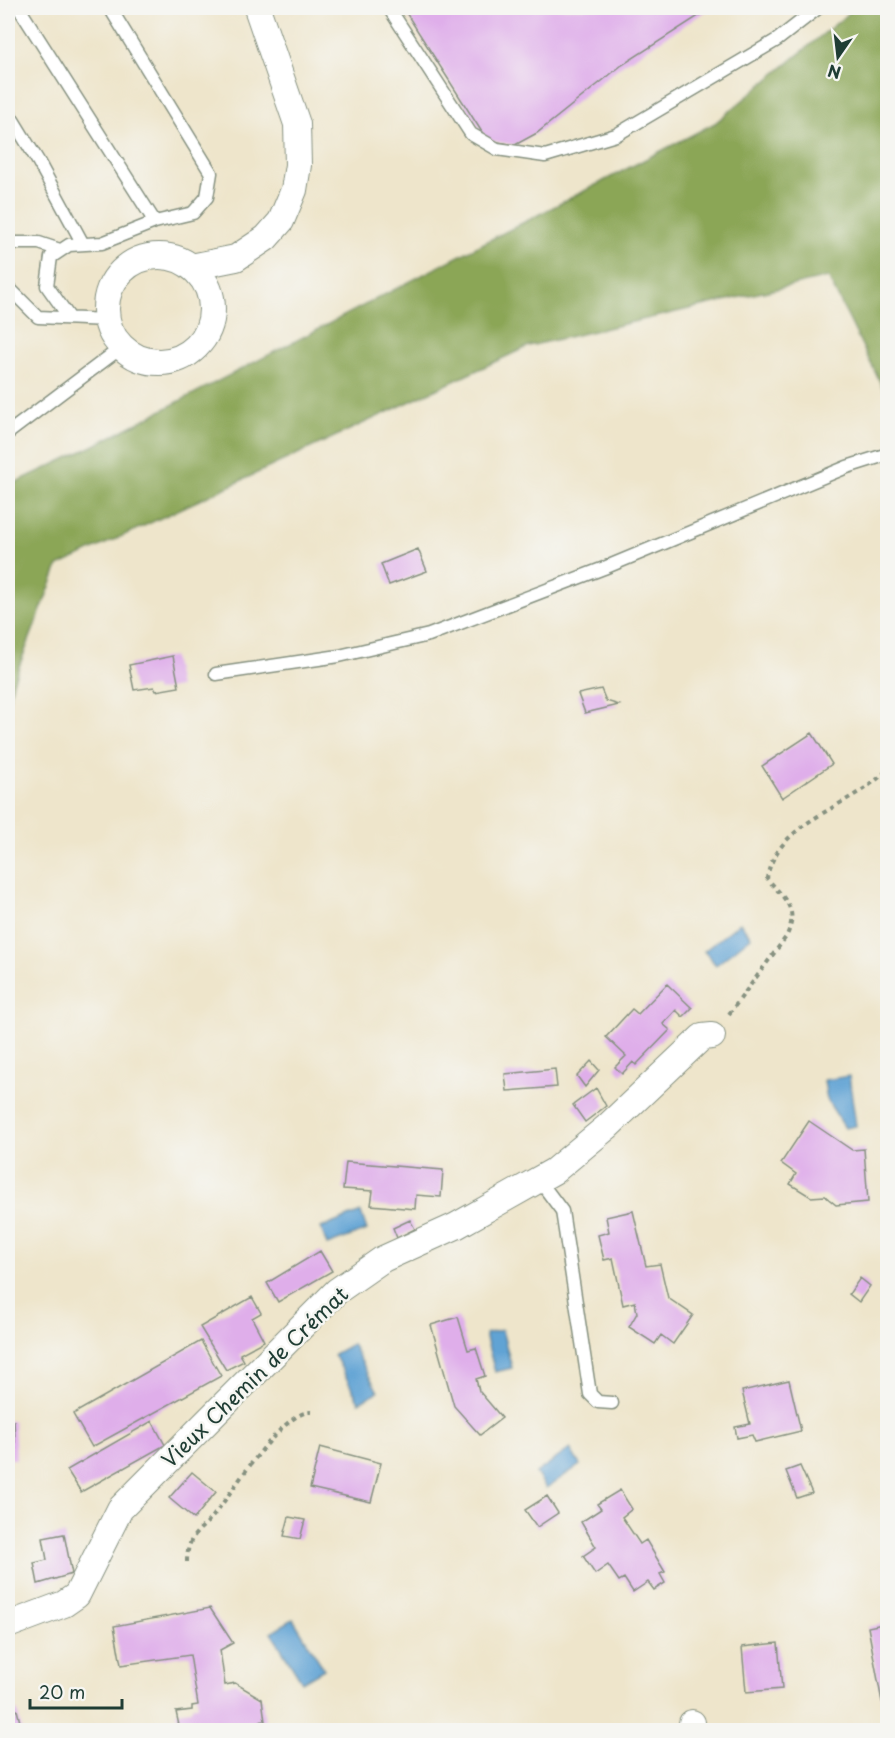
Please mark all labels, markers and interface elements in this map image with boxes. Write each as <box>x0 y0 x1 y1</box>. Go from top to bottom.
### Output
north arrow <box>808 27 868 87</box>
text: N <box>825 59 843 86</box>
street label: Vieux Chemin de Crémat <box>153 1278 355 1474</box>
scale bar <box>30 1672 122 1710</box>
text: 20 m <box>39 1678 85 1705</box>

